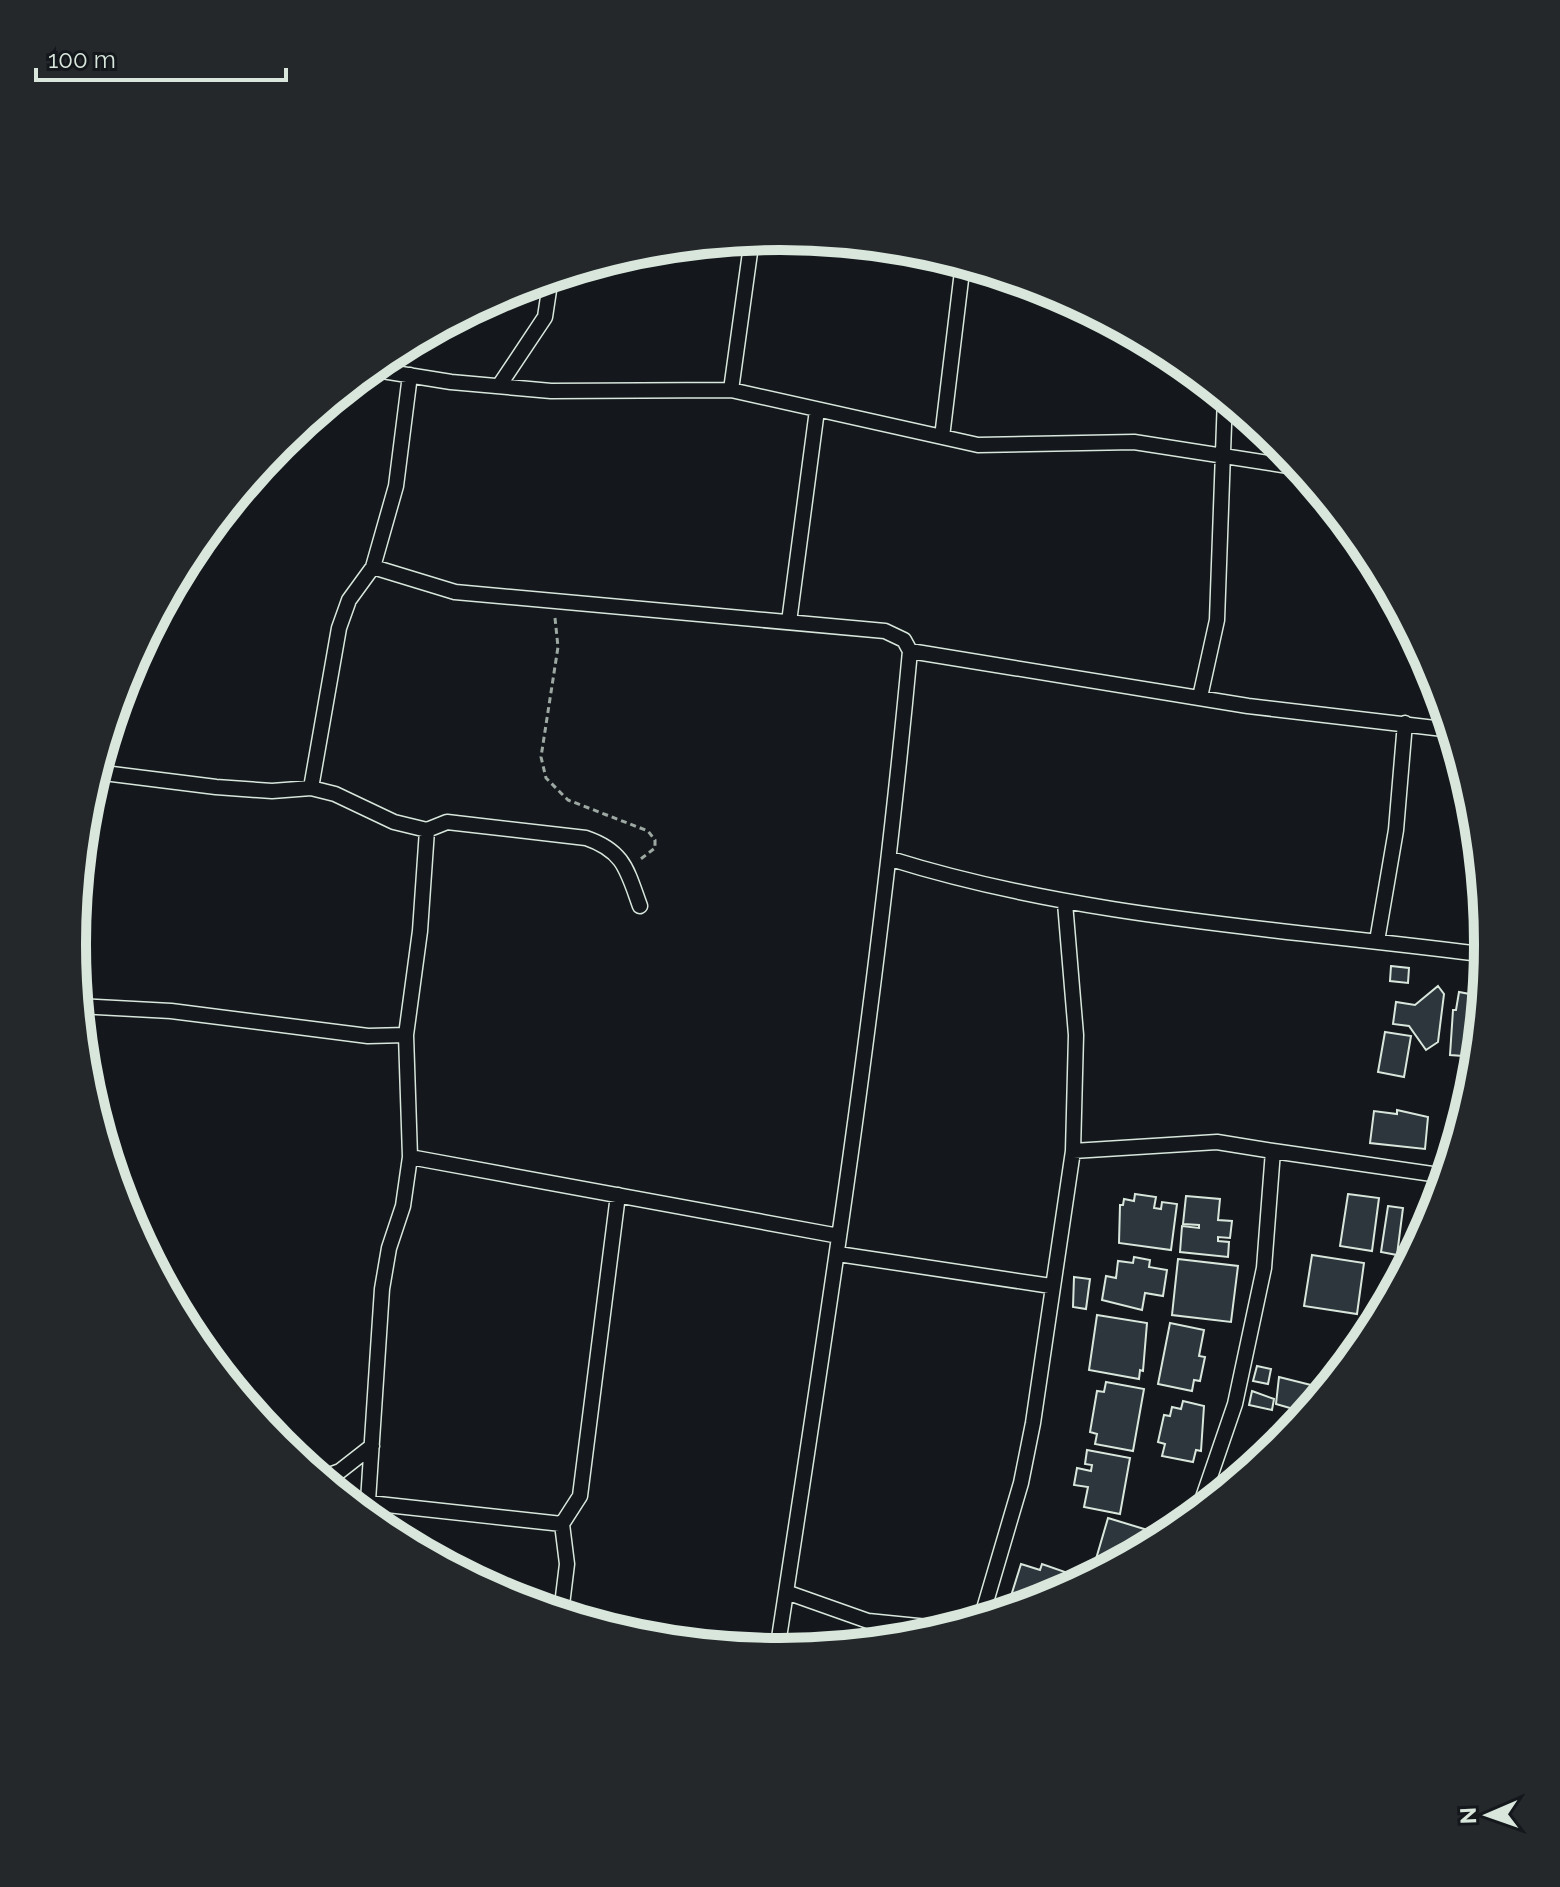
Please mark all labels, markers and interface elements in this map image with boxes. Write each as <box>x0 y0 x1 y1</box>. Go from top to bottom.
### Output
scale bar <box>36 32 286 82</box>
text: 100 m <box>48 45 116 74</box>
north arrow <box>1448 1775 1528 1855</box>
text: N <box>1455 1807 1481 1825</box>

